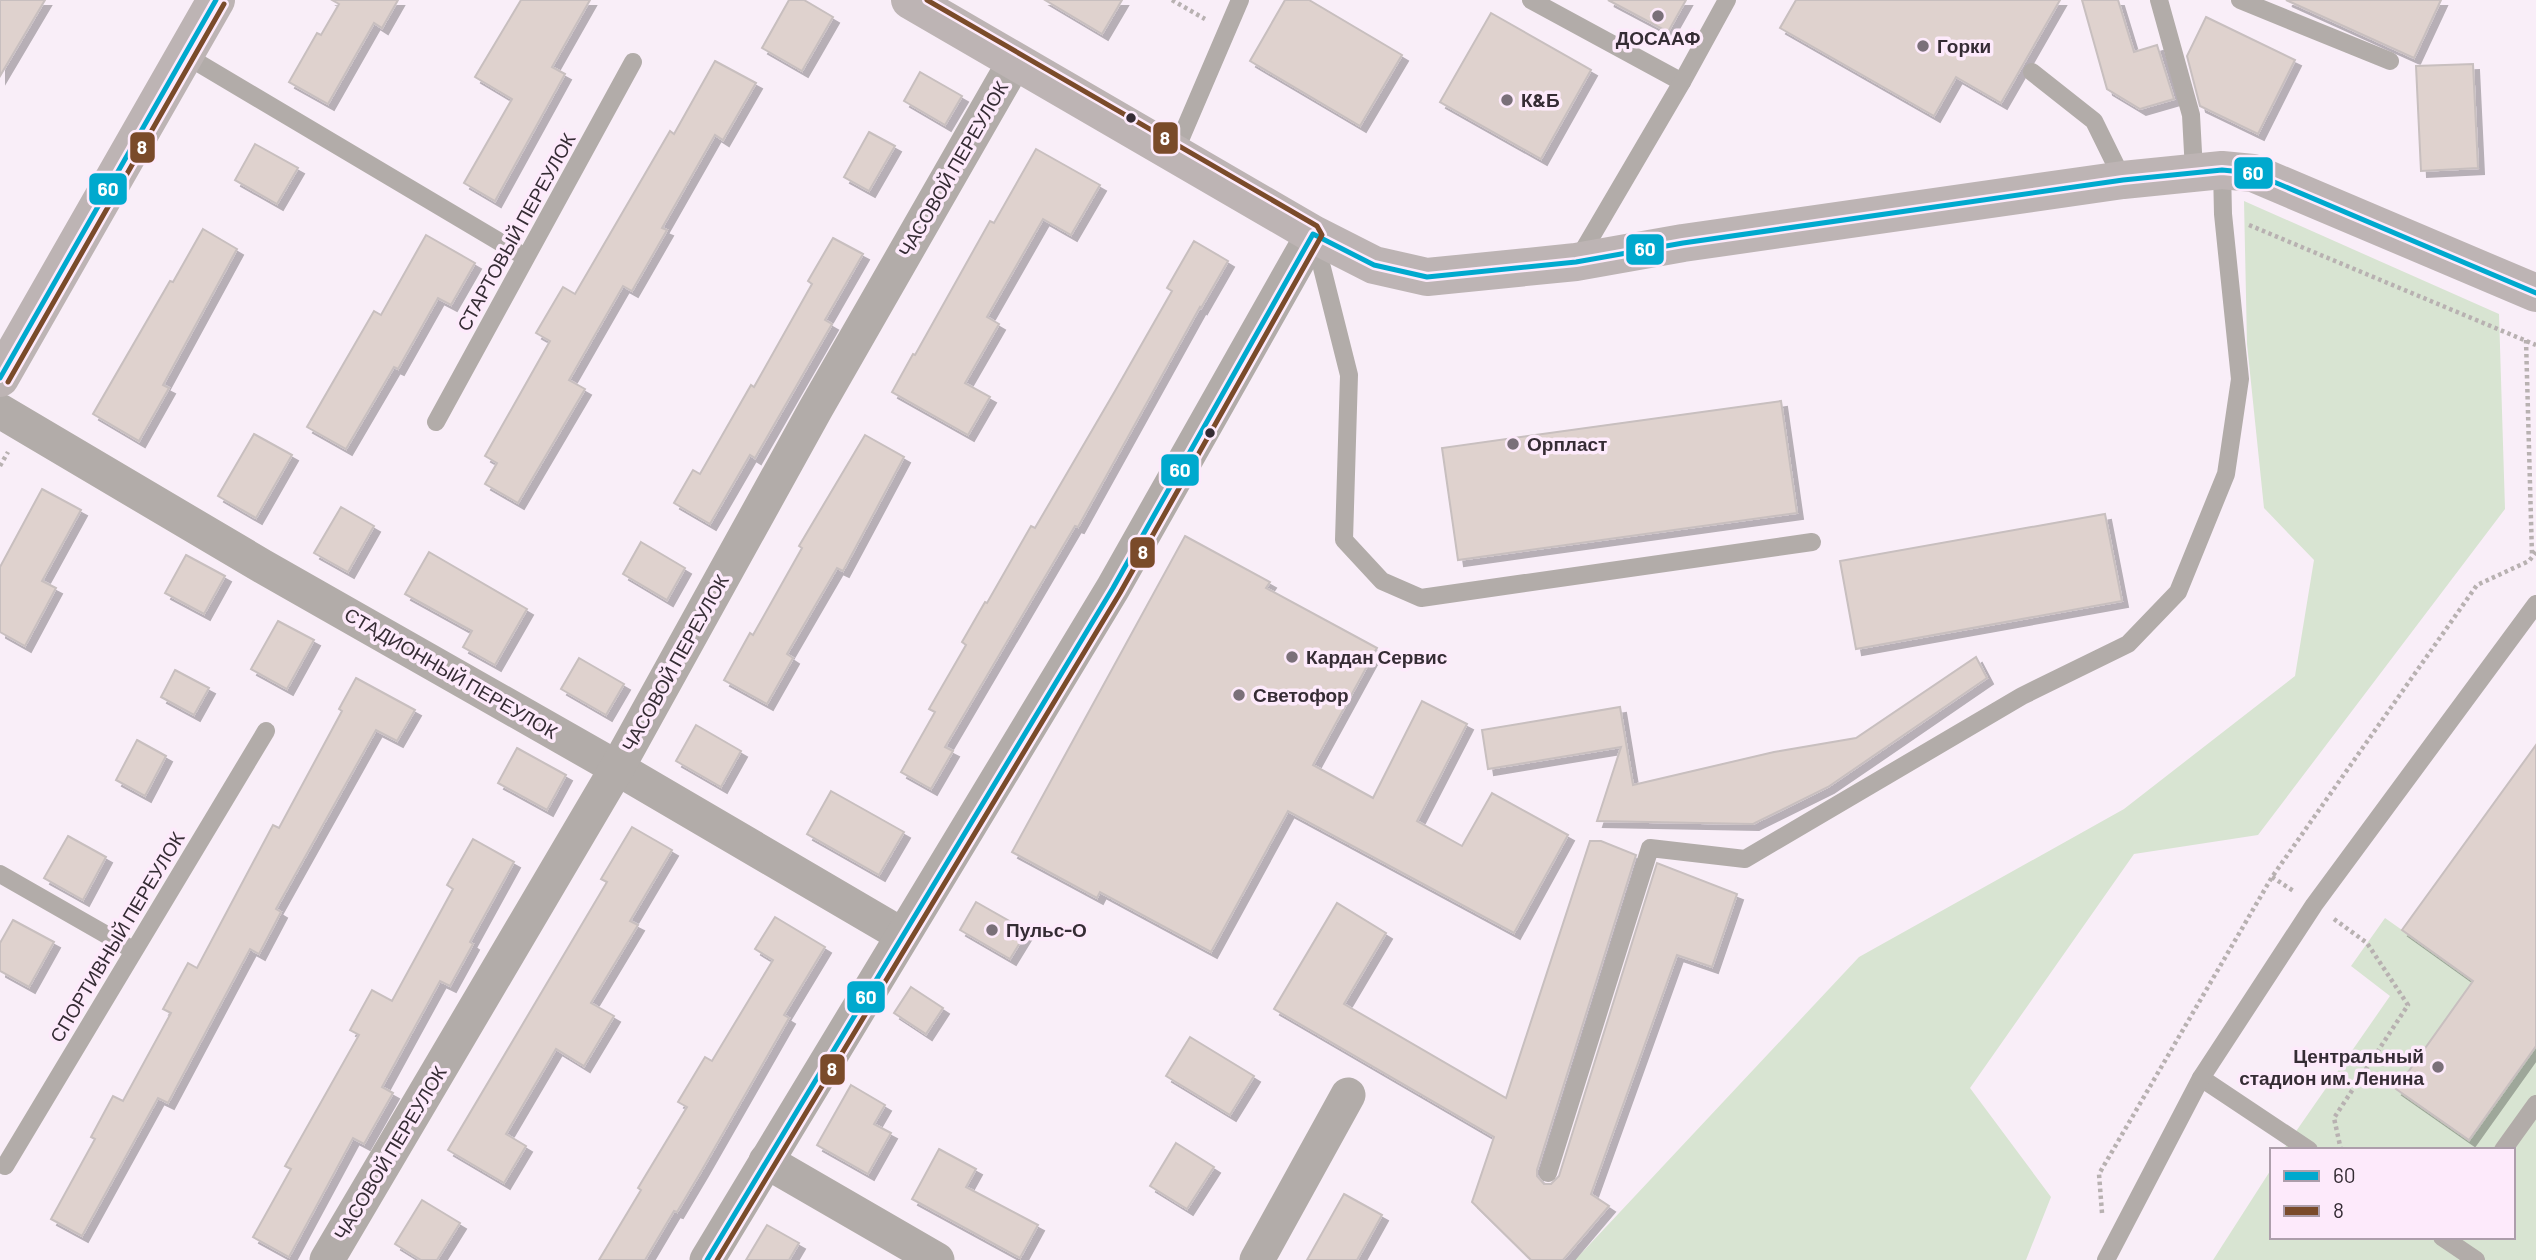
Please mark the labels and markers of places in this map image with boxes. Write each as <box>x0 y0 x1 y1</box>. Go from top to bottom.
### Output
marker: ДОСААФ <box>1650 8 1666 24</box>
place label: ДОСААФ <box>1616 26 1700 49</box>
place label: Горки <box>1937 34 1991 57</box>
marker: Горки <box>1915 38 1931 54</box>
place label: К&Б <box>1521 88 1560 111</box>
marker: К&Б <box>1499 92 1515 108</box>
unlabelled marker <box>1124 111 1138 125</box>
unlabelled marker <box>1203 426 1217 440</box>
place label: Орпласт <box>1527 432 1607 455</box>
marker: Орпласт <box>1505 436 1521 452</box>
place label: Кардан Сервис <box>1306 645 1448 668</box>
marker: Кардан Сервис <box>1284 649 1300 665</box>
place label: Светофор <box>1253 683 1349 706</box>
marker: Светофор <box>1231 687 1247 703</box>
place label: Пульс-О <box>1006 918 1087 941</box>
marker: Пульс-О <box>984 922 1000 938</box>
place label: Центральный стадион им. Ленина <box>2239 1044 2424 1089</box>
marker: Центральный стадион им. Ленина <box>2430 1059 2446 1075</box>

